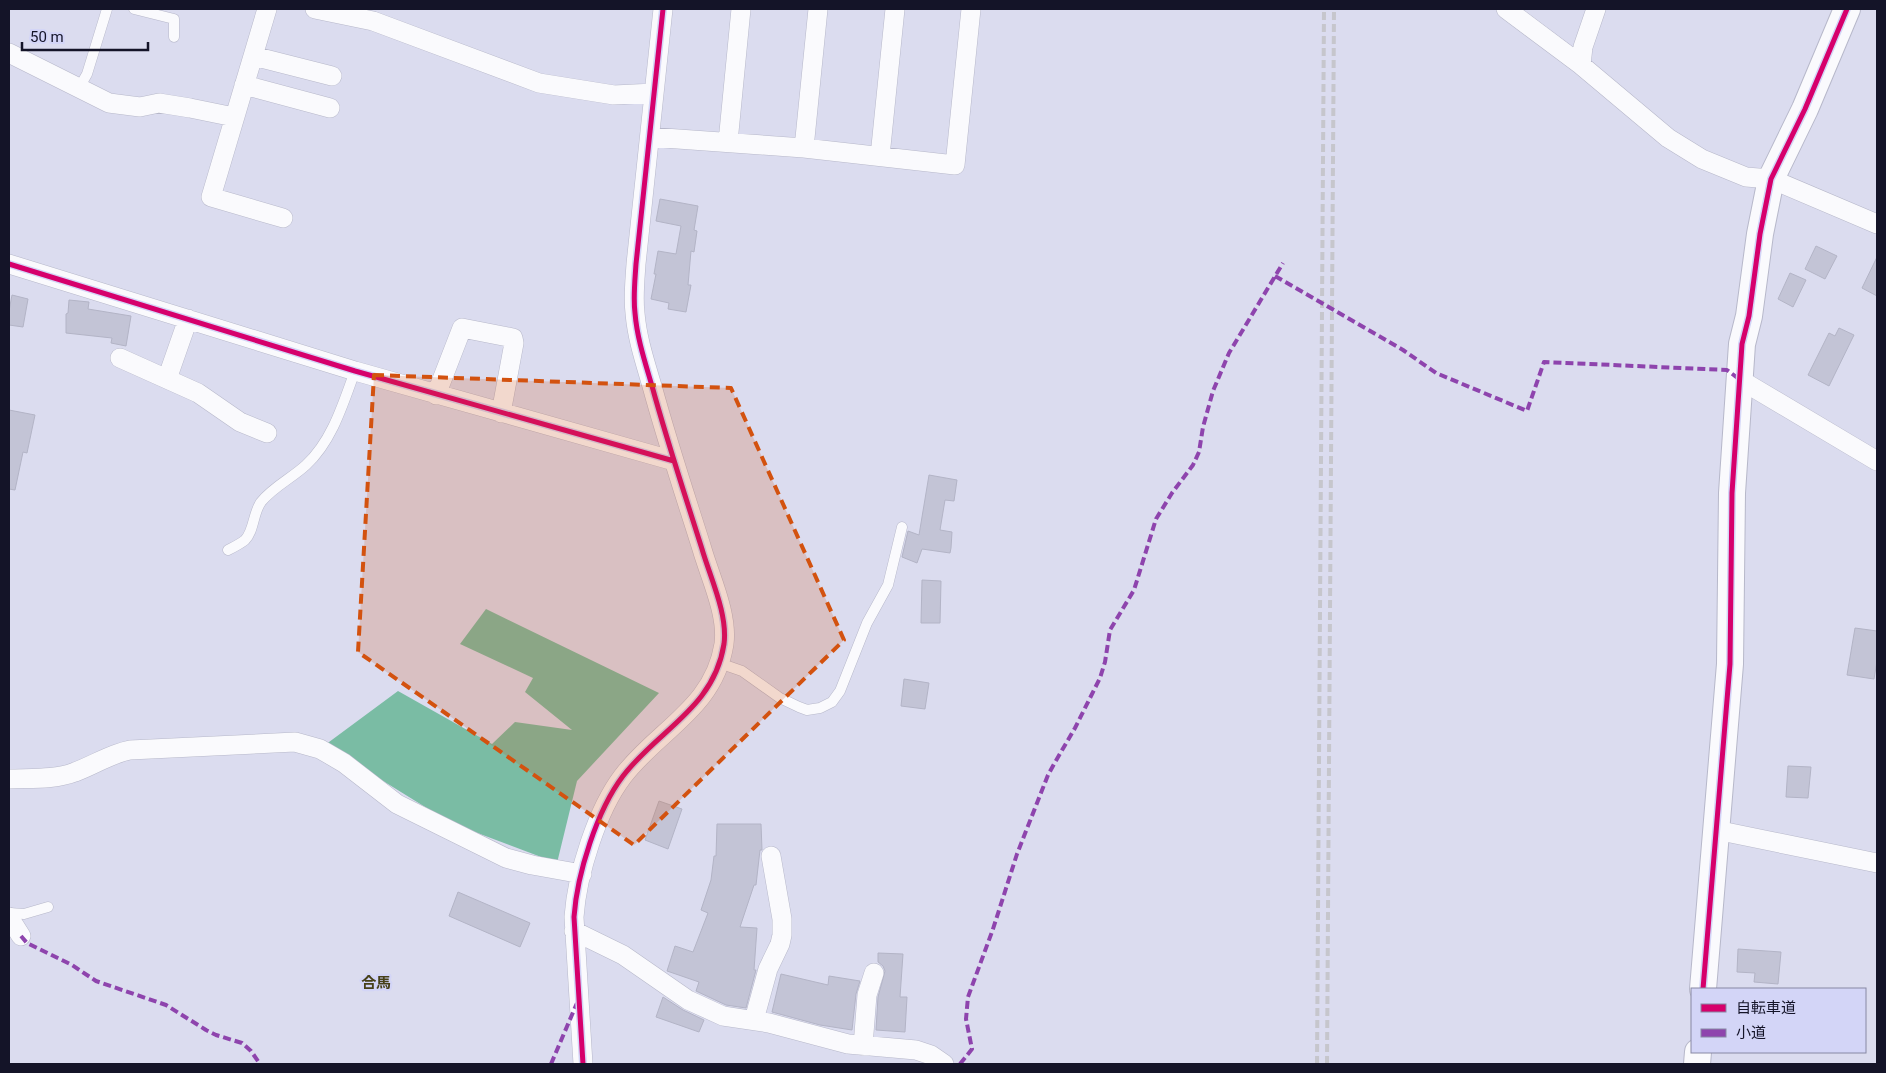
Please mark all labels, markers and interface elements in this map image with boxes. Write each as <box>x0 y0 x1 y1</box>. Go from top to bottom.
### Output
scale bar <box>22 20 149 52</box>
text: 50 m <box>30 28 64 46</box>
district label: 合馬 <box>361 974 391 992</box>
legend <box>1691 988 1866 1053</box>
text: 自転車道 <box>1736 999 1796 1017</box>
text: 小道 <box>1736 1024 1766 1042</box>

